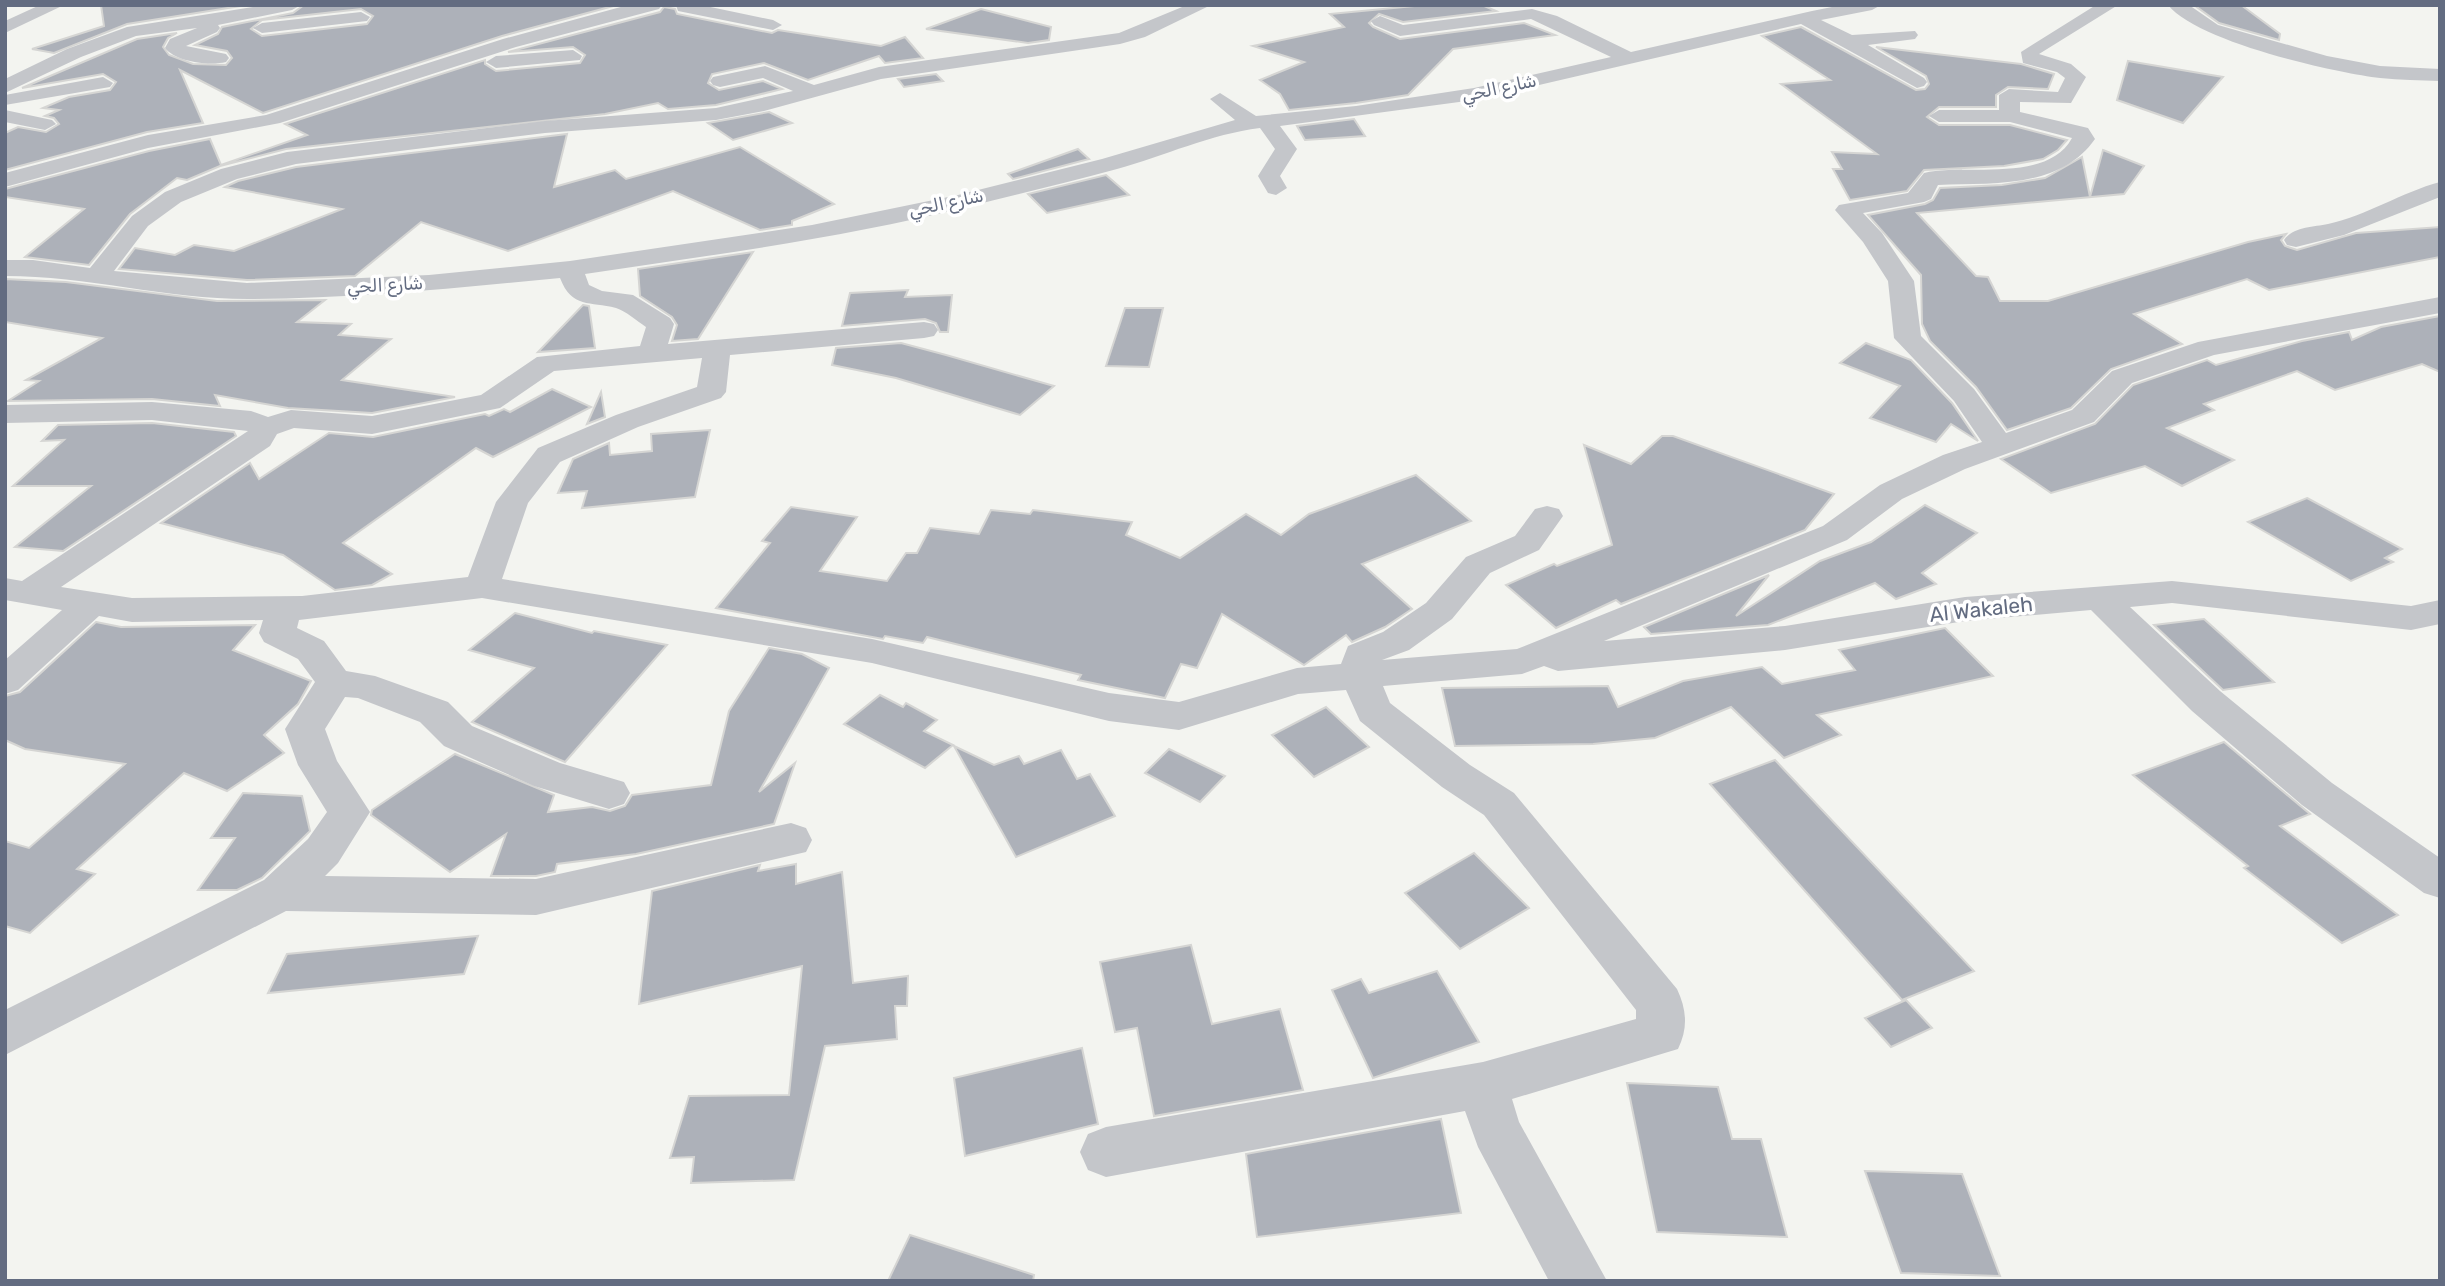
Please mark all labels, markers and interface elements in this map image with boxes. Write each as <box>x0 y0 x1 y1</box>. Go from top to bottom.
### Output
street label: شارع الحي <box>1460 69 1539 109</box>
street label: شارع الحي <box>907 184 986 224</box>
street label: شارع الحي <box>346 272 424 300</box>
street label: Al Wakaleh <box>1928 591 2034 627</box>

